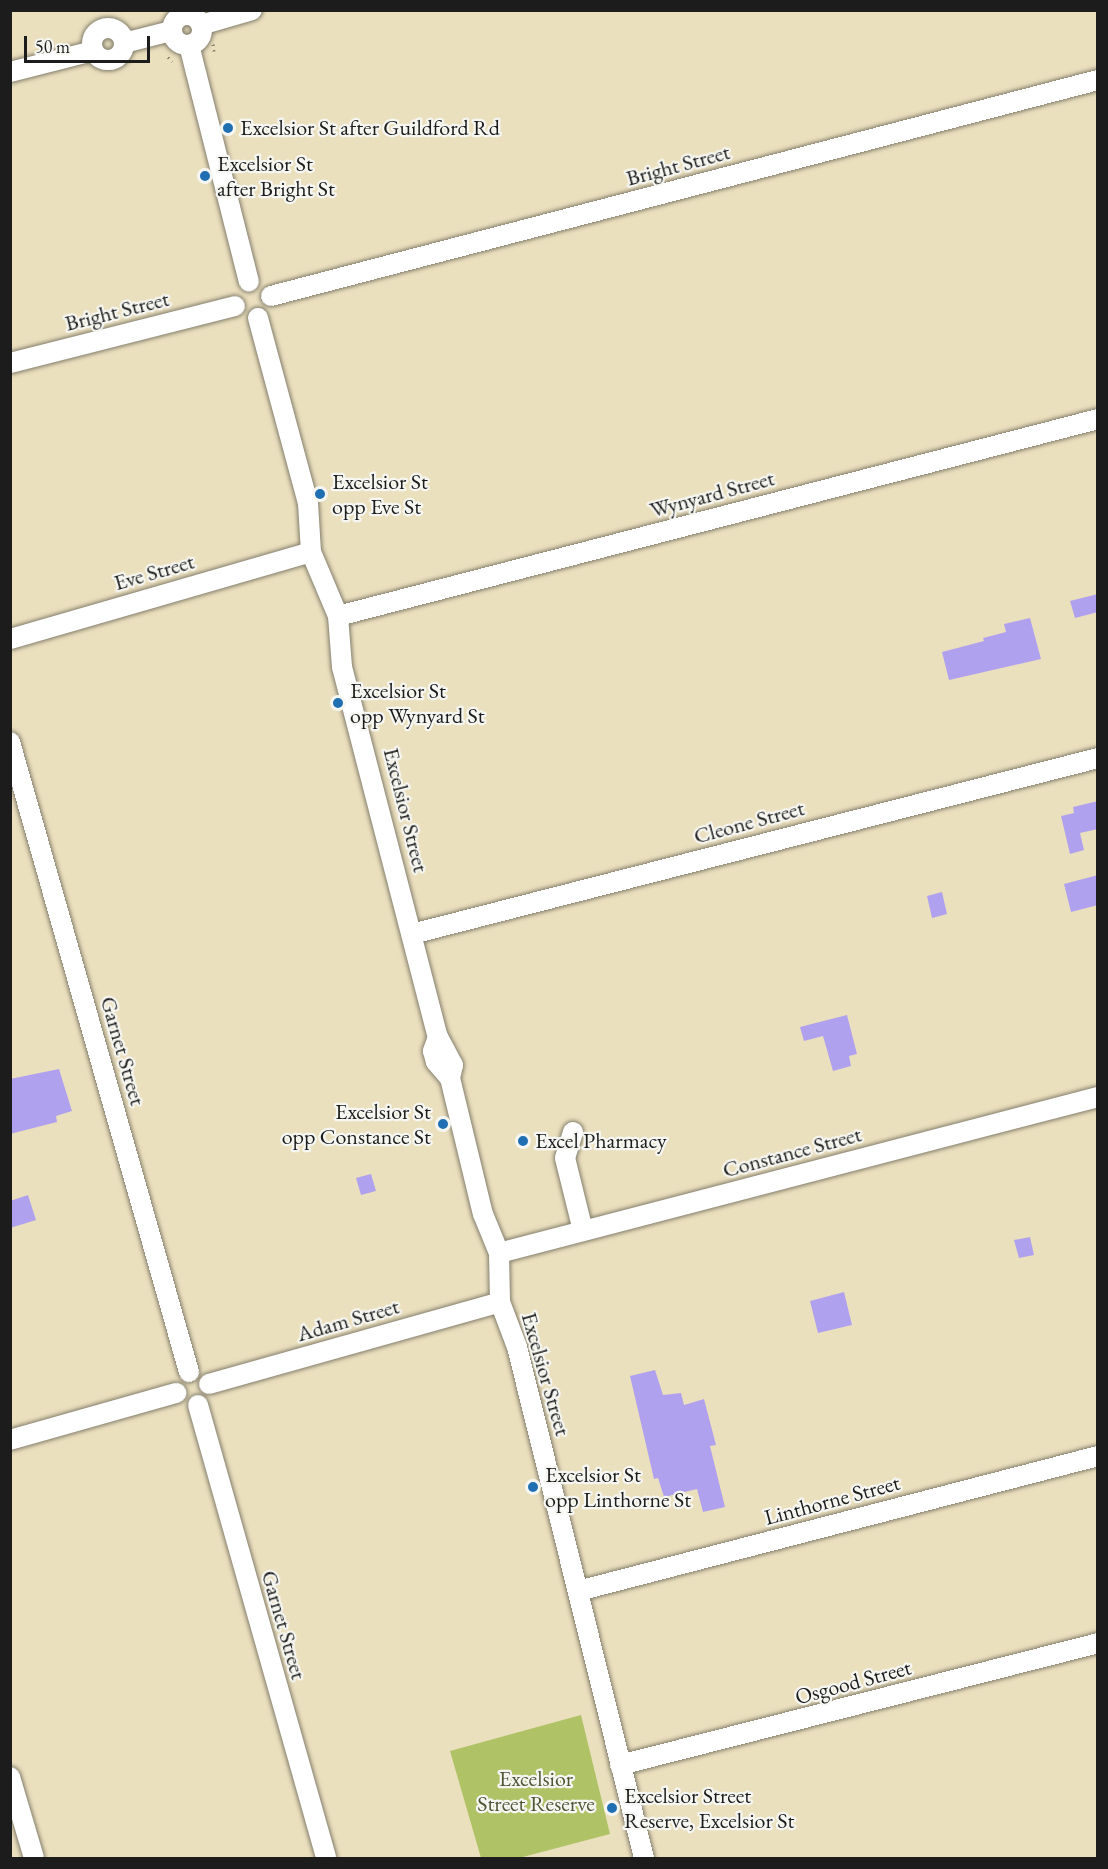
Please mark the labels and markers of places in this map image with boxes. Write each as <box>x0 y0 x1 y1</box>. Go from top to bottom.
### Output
place label: Excelsior St after Guildford Rd <box>240 115 500 141</box>
marker: Excelsior St after Guildford Rd <box>221 121 235 135</box>
place label: Excelsior St after Bright St <box>217 150 335 202</box>
marker: Excelsior St after Bright St <box>198 169 212 183</box>
place label: Excelsior St opp Eve St <box>332 468 428 520</box>
marker: Excelsior St opp Eve St <box>313 487 327 501</box>
place label: Excelsior St opp Wynyard St <box>350 677 485 728</box>
marker: Excelsior St opp Wynyard St <box>331 696 345 710</box>
place label: Excelsior St opp Constance St <box>282 1098 431 1150</box>
marker: Excelsior St opp Constance St <box>436 1117 450 1131</box>
place label: Excel Pharmacy <box>535 1128 667 1154</box>
marker: Excel Pharmacy <box>516 1134 530 1148</box>
place label: Excelsior St opp Linthorne St <box>545 1461 691 1512</box>
marker: Excelsior St opp Linthorne St <box>526 1480 540 1494</box>
place label: Excelsior Street Reserve, Excelsior St <box>624 1782 794 1834</box>
marker: Excelsior Street Reserve, Excelsior St <box>605 1801 619 1815</box>

